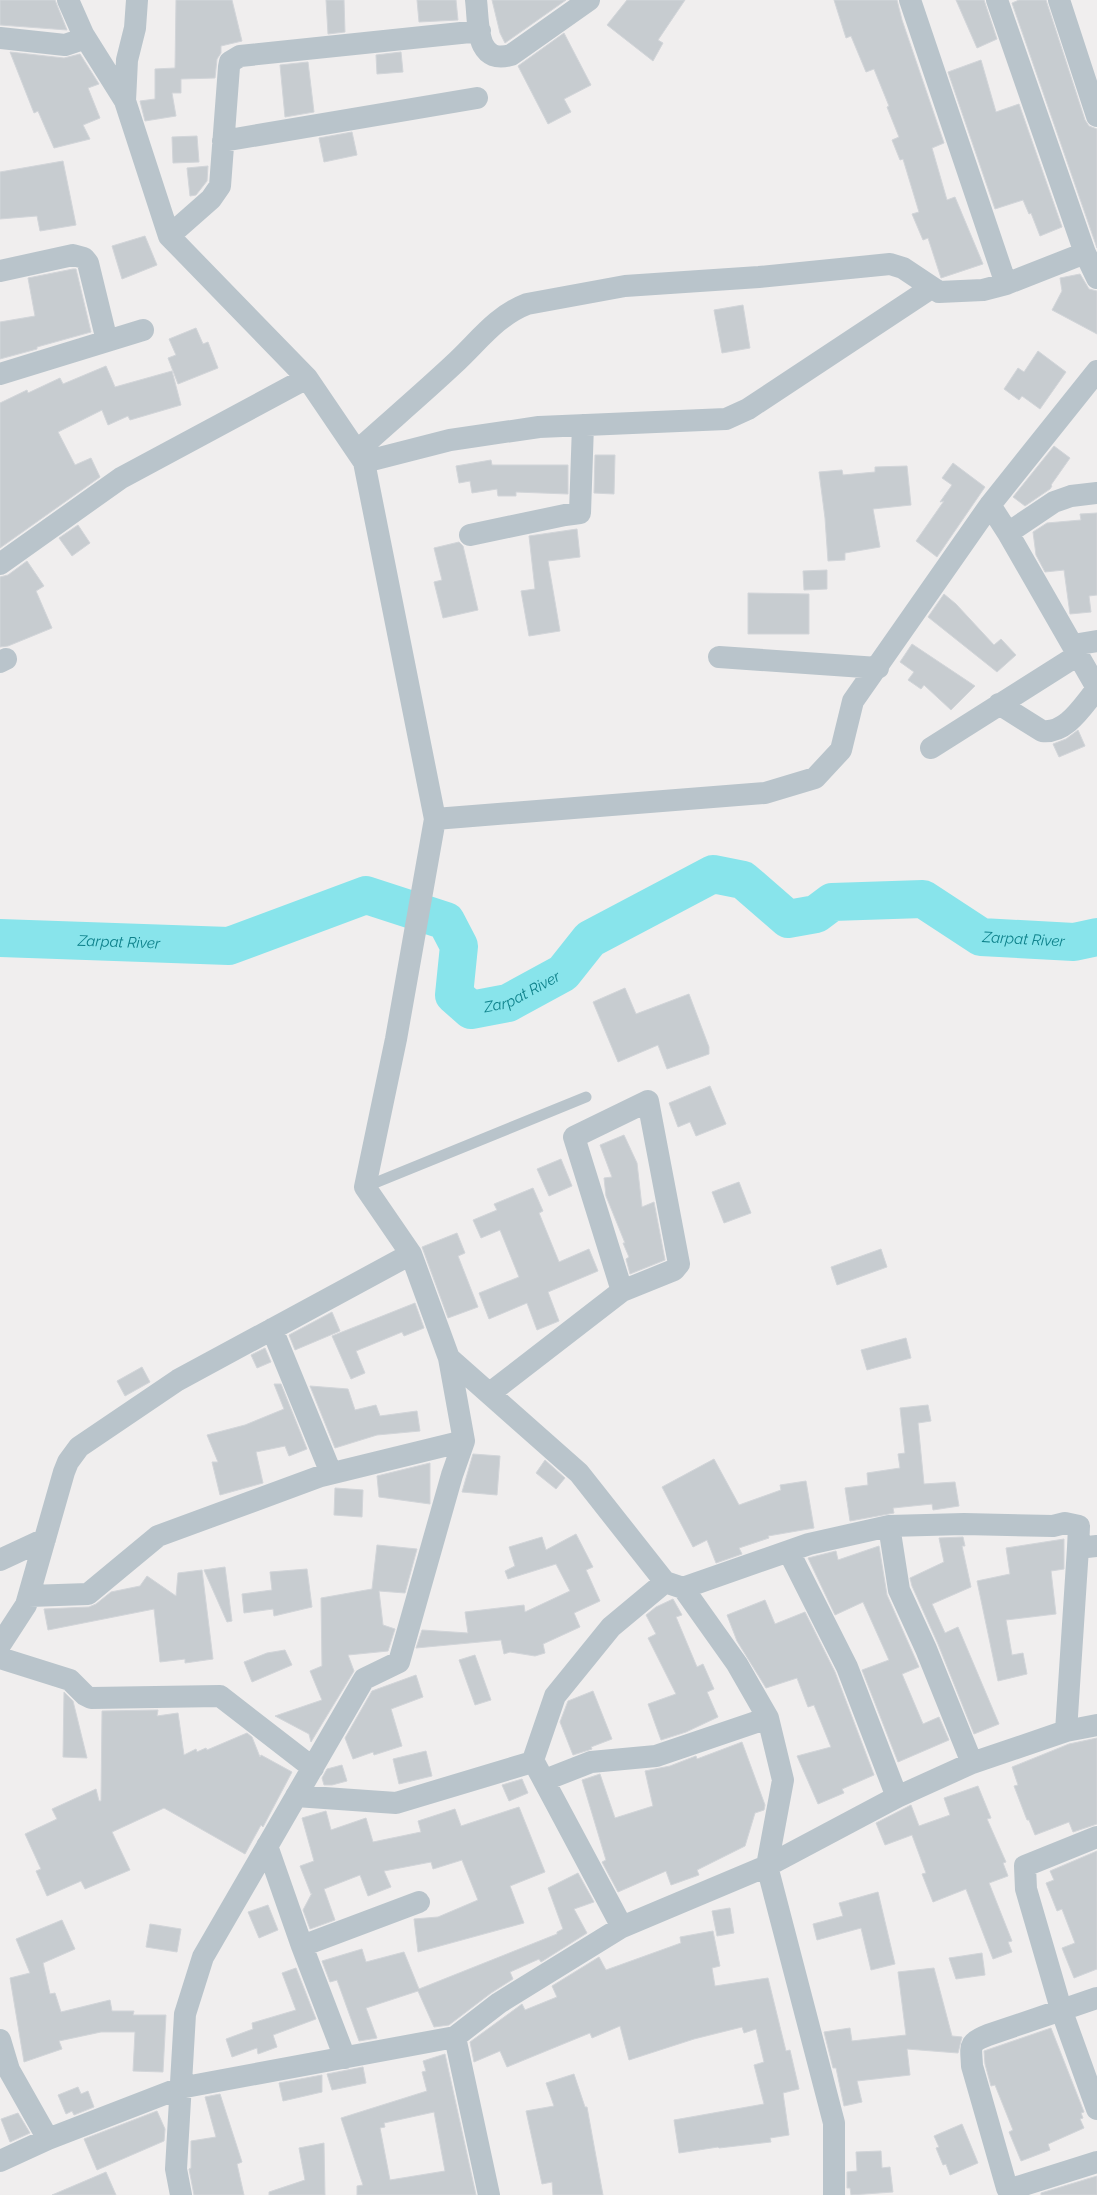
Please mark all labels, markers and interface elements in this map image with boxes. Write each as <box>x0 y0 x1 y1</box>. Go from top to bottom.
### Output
water label: Zarpat River <box>981 928 1066 951</box>
water label: Zarpat River <box>76 932 161 953</box>
water label: Zarpat River <box>481 967 564 1017</box>

